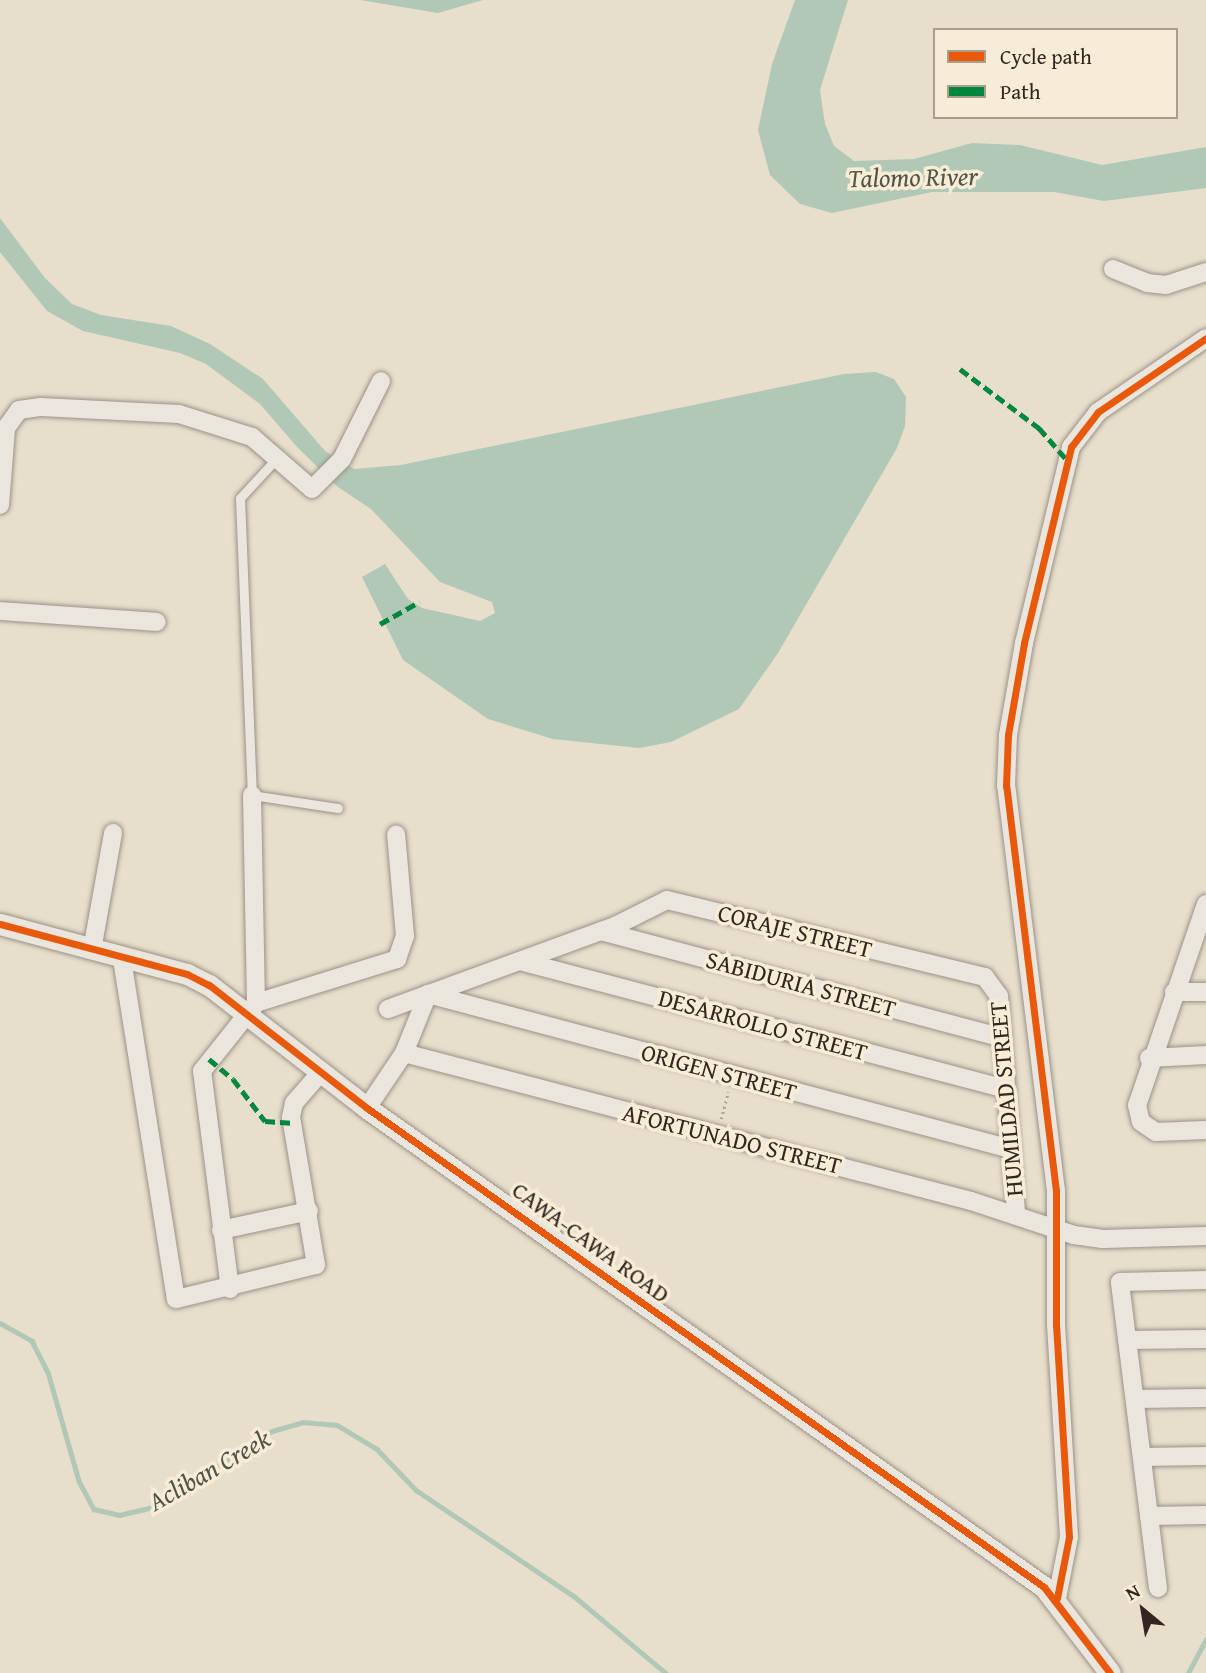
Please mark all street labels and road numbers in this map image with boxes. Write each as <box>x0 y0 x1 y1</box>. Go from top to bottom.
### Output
street label: CORAJE STREET <box>715 898 875 964</box>
street label: SABIDURIA STREET <box>703 945 899 1023</box>
street label: DESARROLLO STREET <box>655 983 871 1067</box>
street label: HUMILDAD STREET <box>983 1000 1029 1198</box>
street label: ORIGEN STREET <box>638 1037 800 1107</box>
street label: AFORTUNADO STREET <box>619 1098 845 1180</box>
street label: CAWA-CAWA ROAD <box>507 1175 675 1309</box>

